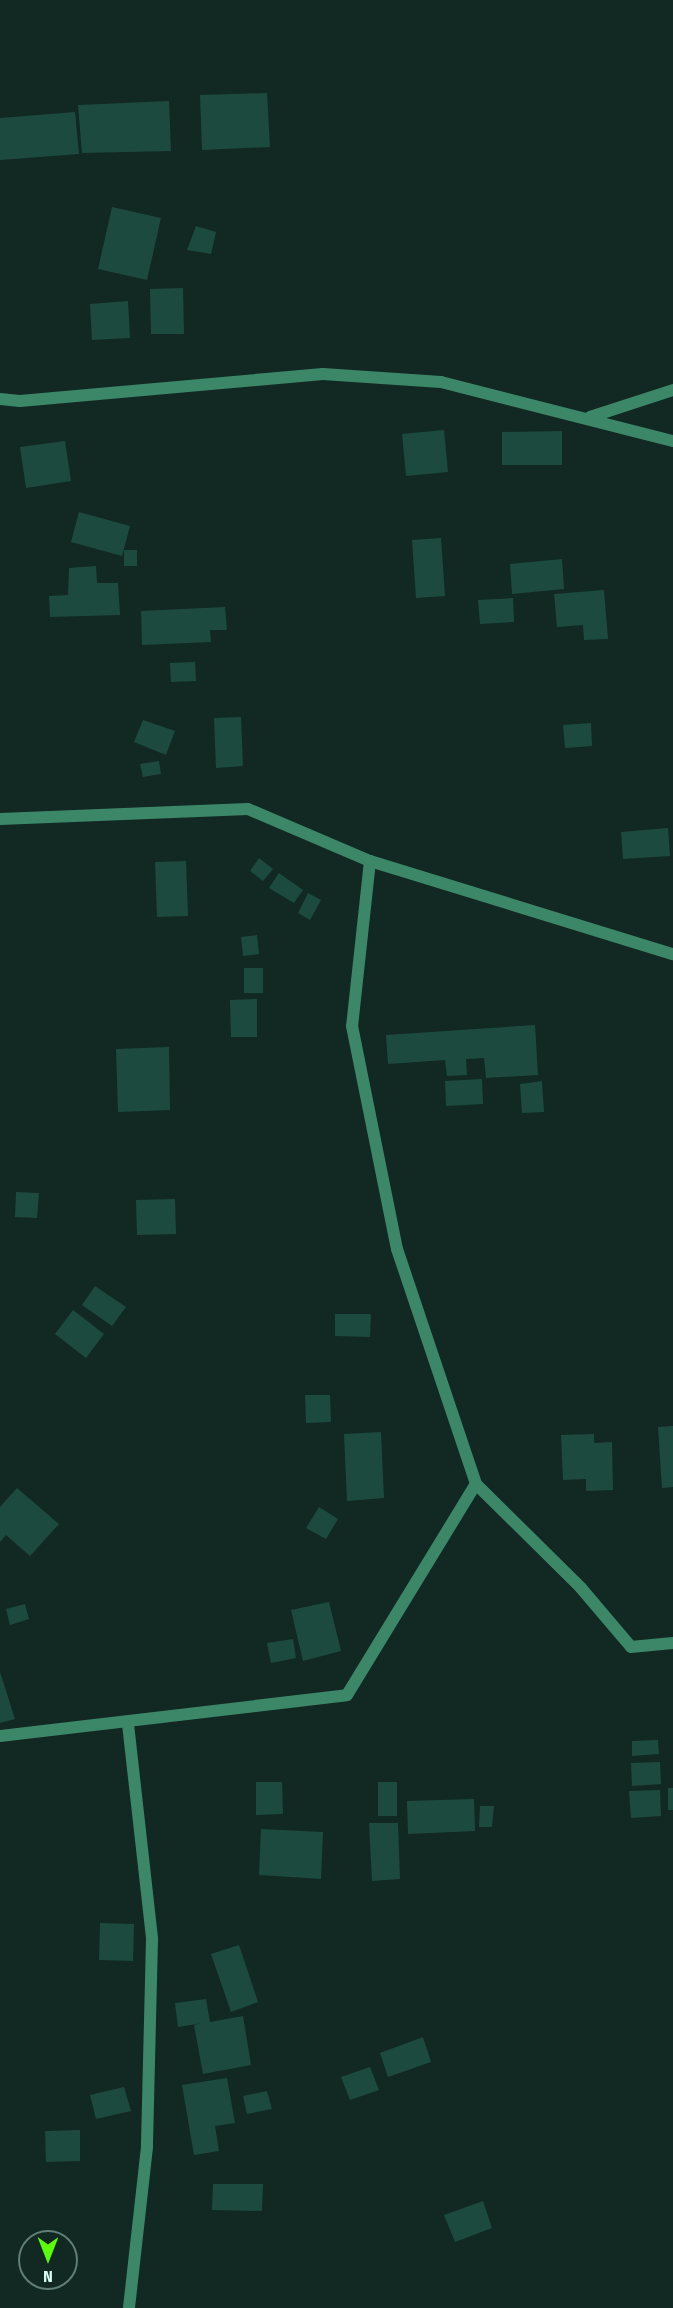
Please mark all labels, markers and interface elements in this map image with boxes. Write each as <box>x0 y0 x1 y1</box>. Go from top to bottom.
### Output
north arrow <box>18 2230 78 2290</box>
text: N <box>43 2267 53 2286</box>

